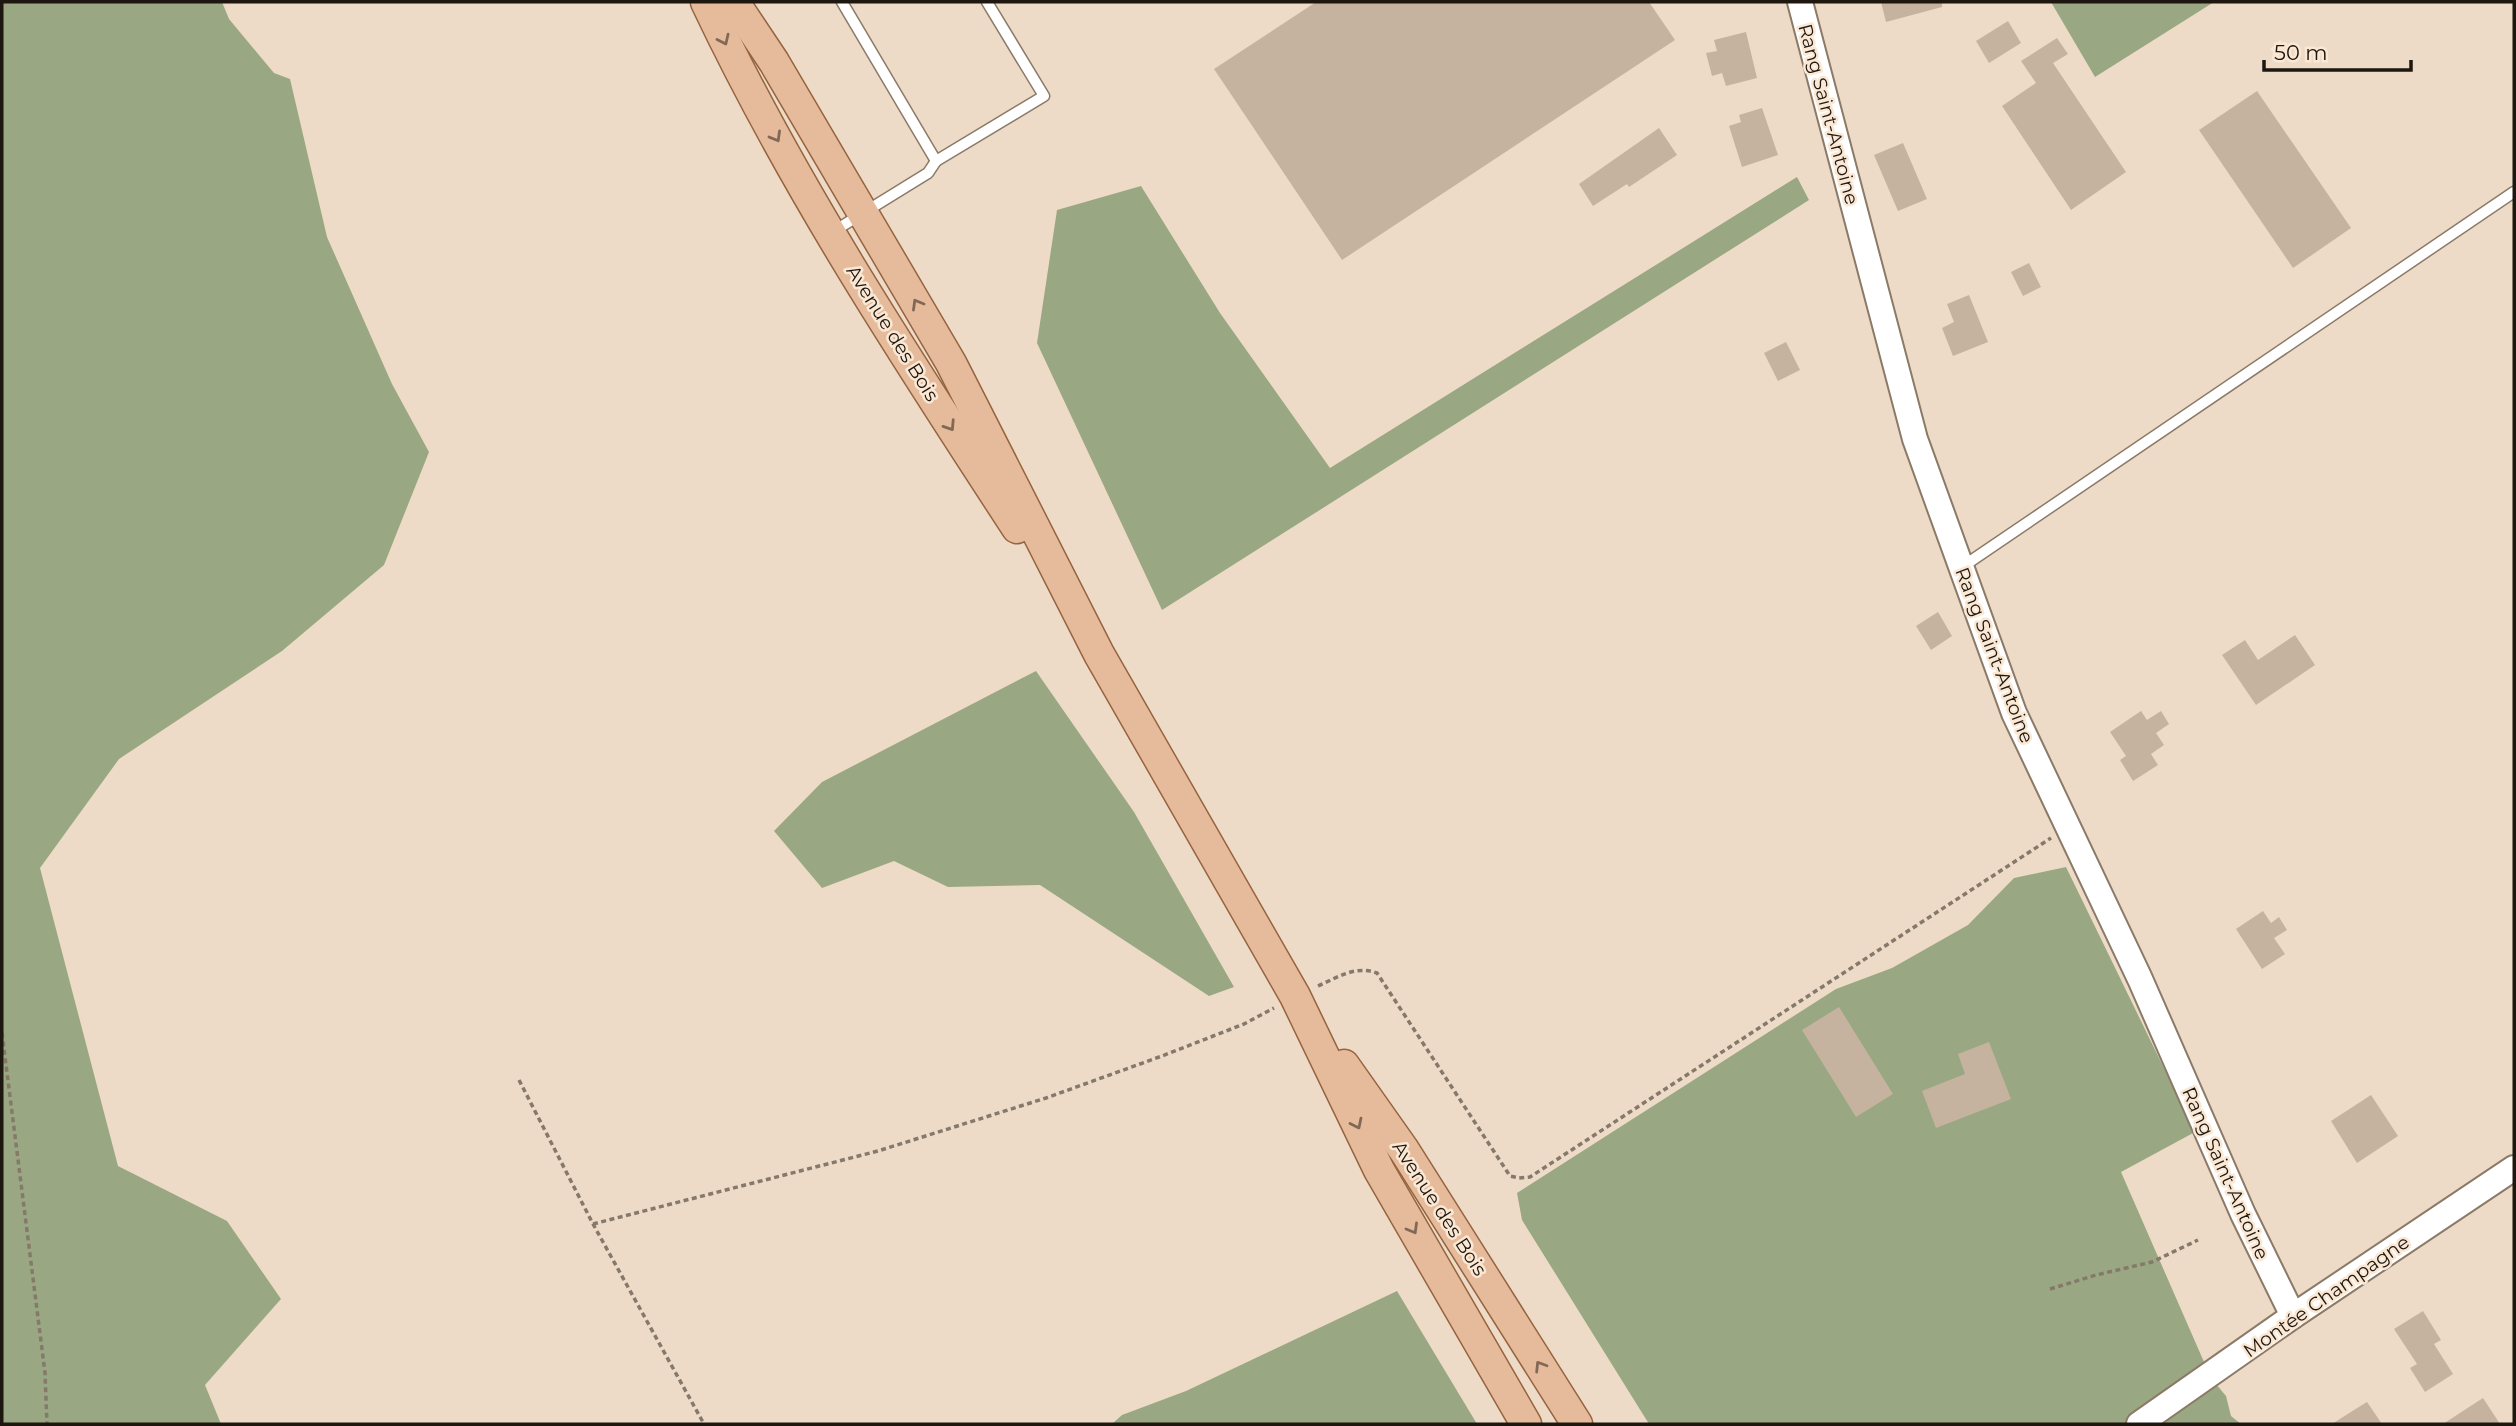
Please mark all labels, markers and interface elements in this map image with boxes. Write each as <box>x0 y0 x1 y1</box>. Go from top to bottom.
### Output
street label: Rang Saint-Antoine <box>1793 21 1864 207</box>
scale bar <box>2264 28 2411 72</box>
one-way arrow <box>716 33 730 45</box>
text: 50 m <box>2274 40 2328 65</box>
one-way arrow <box>768 130 781 143</box>
street label: Avenue des Bois <box>842 261 944 405</box>
one-way arrow <box>912 299 925 312</box>
one-way arrow <box>942 418 955 431</box>
street label: Rang Saint-Antoine <box>1950 564 2039 746</box>
street label: Rang Saint-Antoine <box>2177 1083 2274 1263</box>
one-way arrow <box>1348 1117 1362 1129</box>
street label: Avenue des Bois <box>1387 1137 1492 1280</box>
one-way arrow <box>1405 1222 1418 1235</box>
street label: Montée Champagne <box>2239 1230 2414 1362</box>
one-way arrow <box>1536 1361 1549 1374</box>

